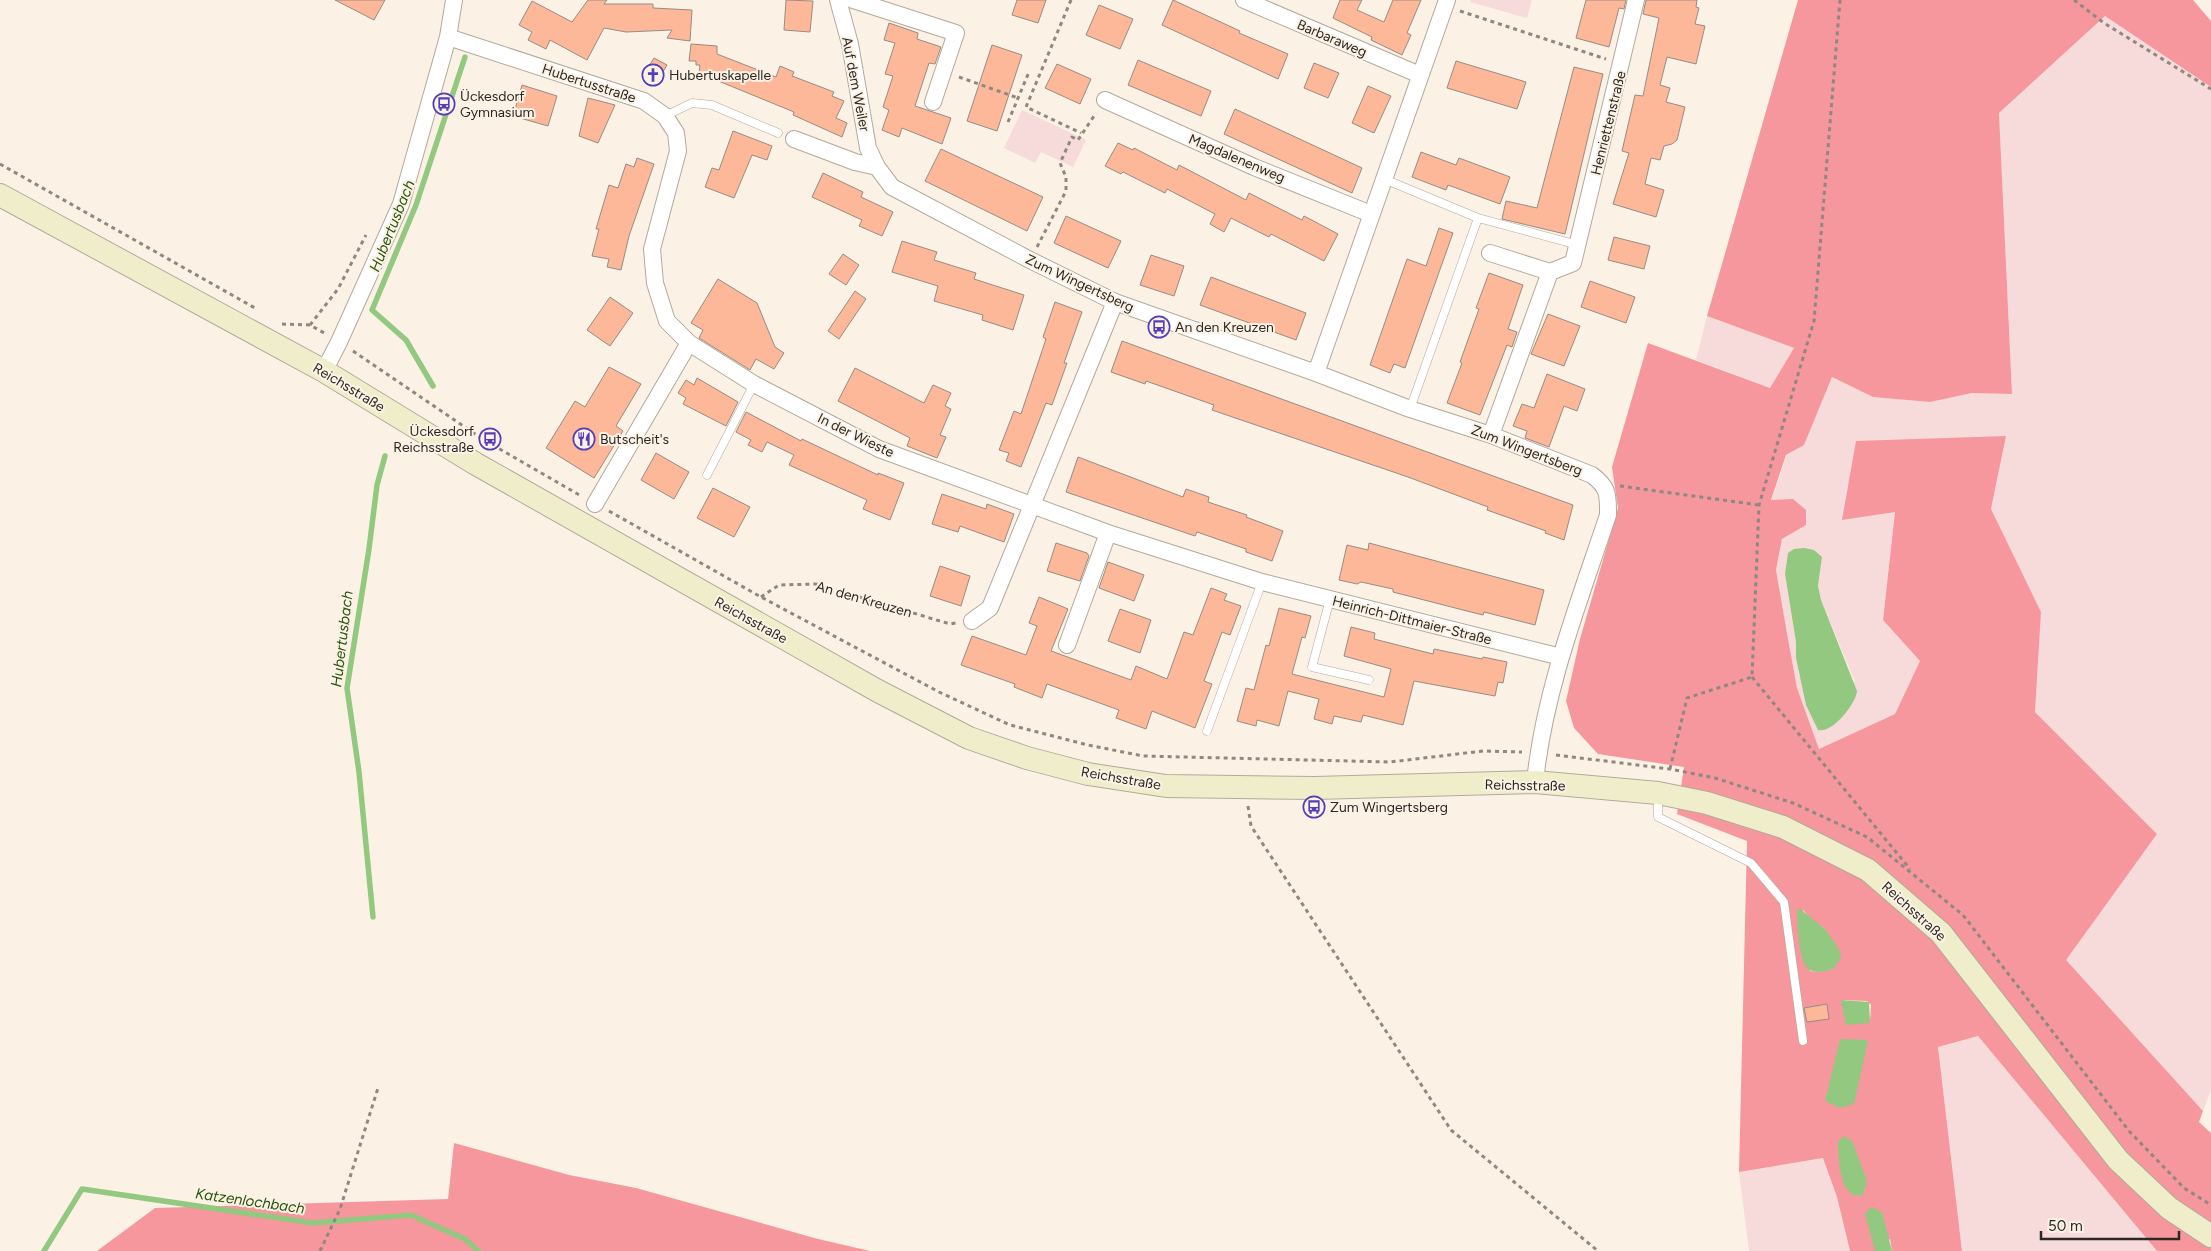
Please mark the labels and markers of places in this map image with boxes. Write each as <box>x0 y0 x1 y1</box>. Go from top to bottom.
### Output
church icon: Hubertuskapelle <box>641 63 665 87</box>
place label: Hubertuskapelle <box>669 67 771 84</box>
place label: Ückesdorf Gymnasium <box>460 88 534 121</box>
bus stop icon: Ückesdorf Gymnasium <box>432 92 456 116</box>
bus stop icon: An den Kreuzen <box>1147 315 1171 339</box>
place label: An den Kreuzen <box>1175 319 1274 336</box>
place label: Ückesdorf Reichsstraße <box>393 423 475 456</box>
bus stop icon: Ückesdorf Reichsstraße <box>478 427 502 451</box>
restaurant icon: Butscheit's <box>572 427 596 451</box>
place label: Butscheit's <box>600 431 669 448</box>
bus stop icon: Zum Wingertsberg <box>1302 795 1326 819</box>
place label: Zum Wingertsberg <box>1330 799 1448 816</box>

